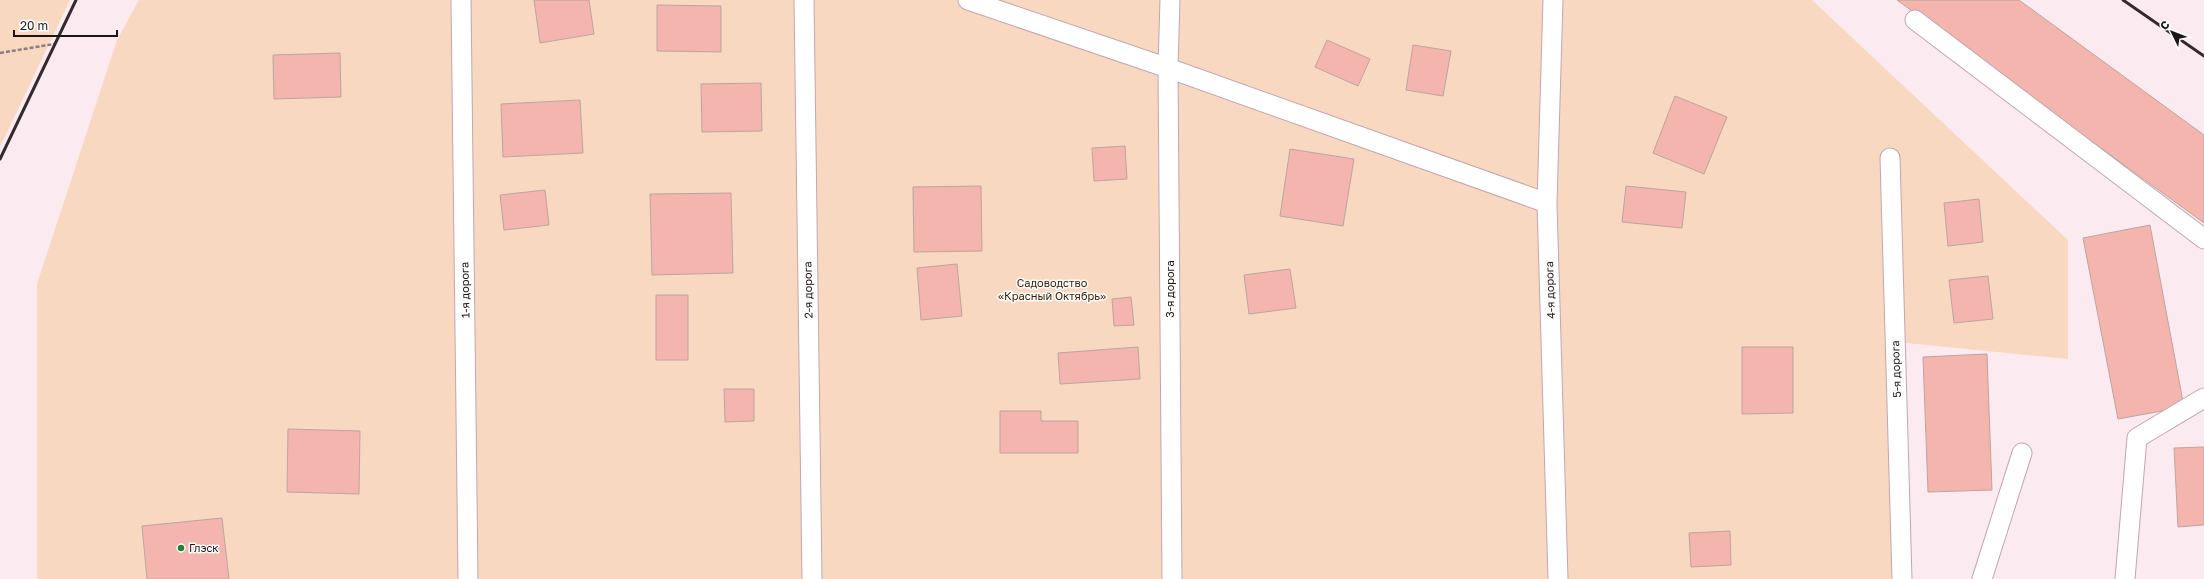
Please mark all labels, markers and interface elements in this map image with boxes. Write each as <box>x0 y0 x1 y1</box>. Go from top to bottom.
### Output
scale bar <box>14 12 117 38</box>
north arrow <box>2152 12 2192 52</box>
text: С <box>2157 17 2172 32</box>
text: 20 m <box>20 18 48 33</box>
street label: 3-я дорога <box>1163 260 1176 318</box>
street label: 2-я дорога <box>801 261 814 319</box>
street label: 4-я дорога <box>1542 261 1557 319</box>
street label: 1-я дорога <box>458 262 471 318</box>
park label: Садоводство «Красный Октябрь» <box>998 276 1106 302</box>
street label: 5-я дорога <box>1888 340 1903 398</box>
place label: Глэск <box>189 541 219 554</box>
marker: Глэск <box>176 543 186 553</box>

